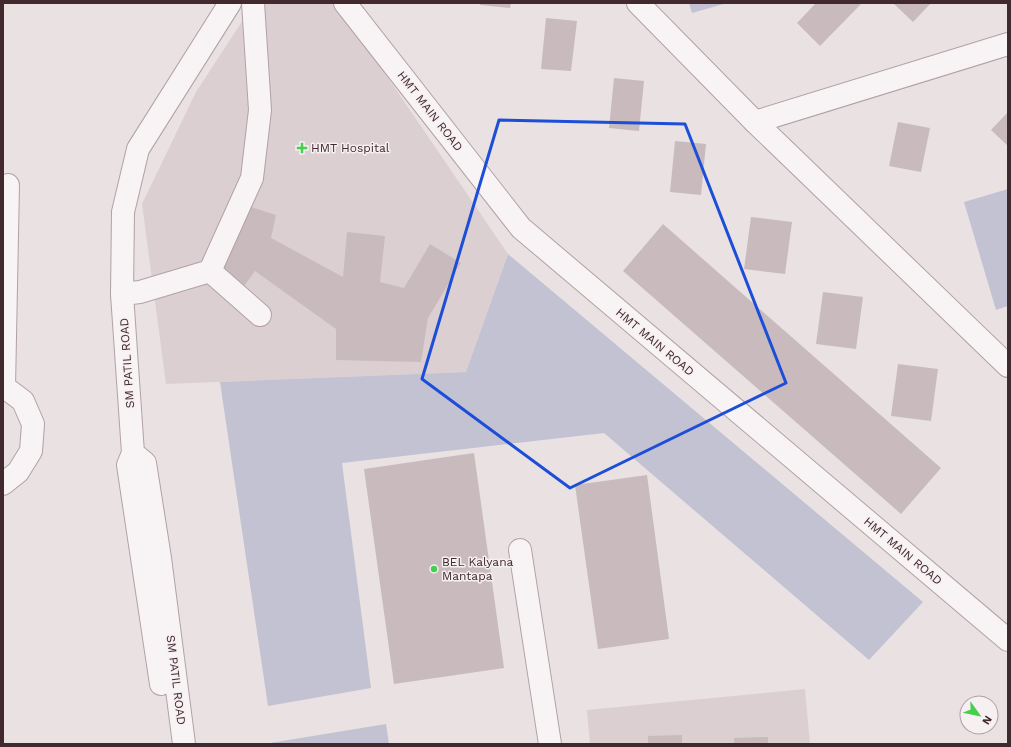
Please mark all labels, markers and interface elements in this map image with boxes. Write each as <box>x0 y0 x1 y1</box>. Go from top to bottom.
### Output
street label: HMT MAIN ROAD <box>394 68 466 154</box>
place label: HMT Hospital <box>311 141 390 155</box>
marker: HMT Hospital <box>296 142 308 154</box>
street label: HMT MAIN ROAD <box>613 305 697 379</box>
street label: SM PATIL ROAD <box>117 317 137 409</box>
street label: HMT MAIN ROAD <box>861 514 945 588</box>
place label: BEL Kalyana Mantapa <box>442 555 514 583</box>
marker: BEL Kalyana Mantapa <box>429 564 439 574</box>
street label: SM PATIL ROAD <box>164 634 188 726</box>
north arrow <box>959 695 999 735</box>
text: N <box>979 713 995 727</box>

